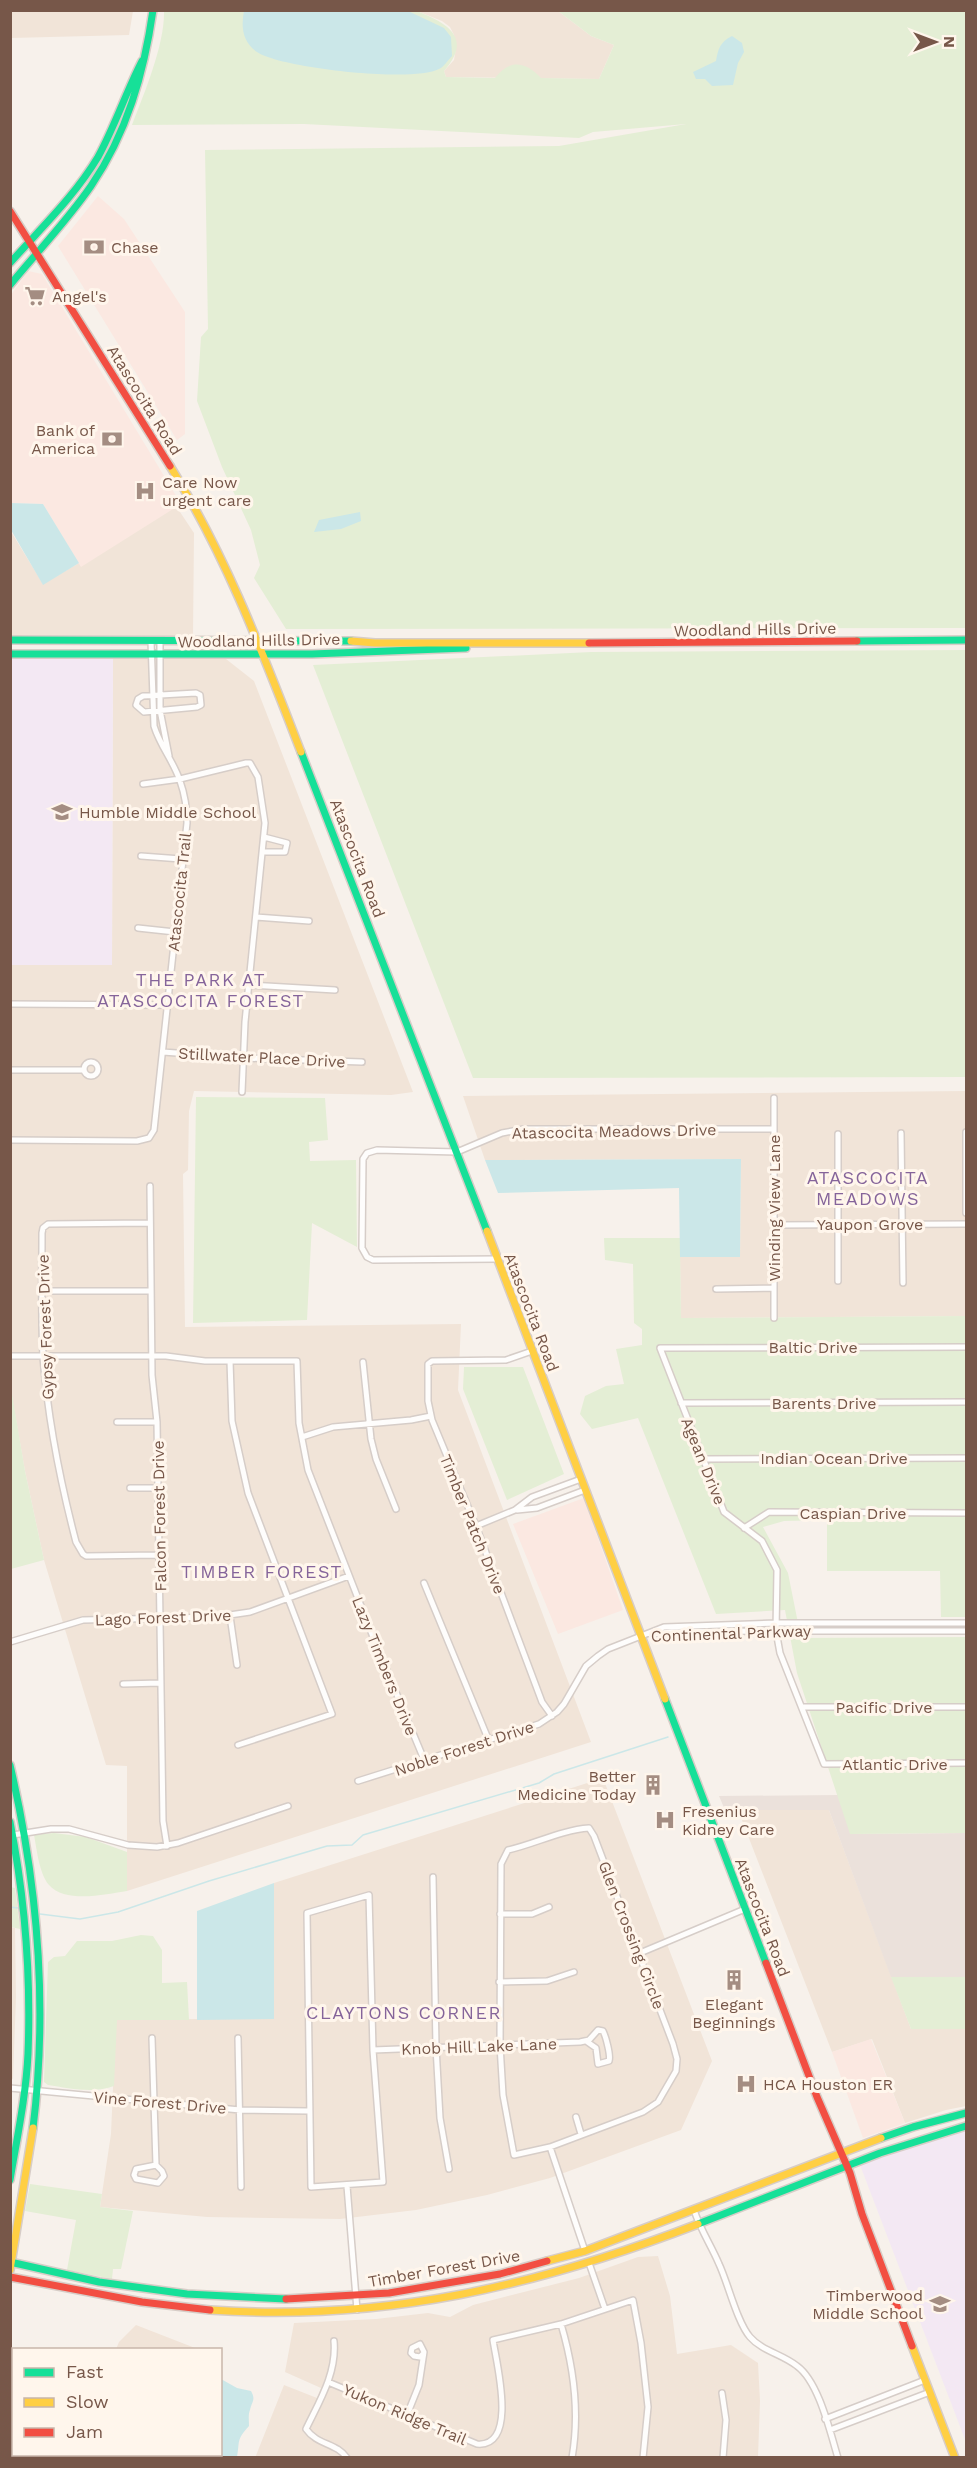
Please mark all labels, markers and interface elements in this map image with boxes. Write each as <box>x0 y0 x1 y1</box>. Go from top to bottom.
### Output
north arrow <box>905 12 965 72</box>
text: N <box>940 36 959 48</box>
bank icon: Chase <box>82 235 106 259</box>
place label: Chase <box>111 238 159 257</box>
supermarket icon: Angel's <box>23 284 47 308</box>
place label: Angel's <box>52 287 107 306</box>
street label: Atascocita Road <box>103 342 186 459</box>
place label: Bank of America <box>31 421 96 458</box>
bank icon: Bank of America <box>100 427 124 451</box>
place label: Care Now urgent care <box>162 473 251 510</box>
hospital icon: Care Now urgent care <box>133 479 157 503</box>
street label: Woodland Hills Drive <box>673 619 837 640</box>
street label: Woodland Hills Drive <box>177 630 341 651</box>
street label: Atascocita Road <box>326 796 389 920</box>
school or university icon: Humble Middle School <box>50 800 74 824</box>
place label: Humble Middle School <box>79 803 256 822</box>
street label: Atascocita Trail <box>164 832 195 952</box>
district label: THE PARK AT ATASCOCITA FOREST <box>97 969 305 1011</box>
street label: Stillwater Place Drive <box>178 1044 346 1071</box>
street label: Atascocita Meadows Drive <box>511 1120 717 1143</box>
street label: Winding View Lane <box>765 1134 784 1282</box>
district label: ATASCOCITA MEADOWS <box>807 1167 929 1209</box>
street label: Yaupon Grove <box>817 1215 923 1234</box>
street label: Atascocita Road <box>500 1250 563 1374</box>
street label: Gypsy Forest Drive <box>33 1254 58 1400</box>
street label: Baltic Drive <box>768 1338 858 1357</box>
street label: Barents Drive <box>771 1394 877 1413</box>
street label: Agean Drive <box>677 1415 730 1508</box>
street label: Falcon Forest Drive <box>149 1440 170 1592</box>
street label: Indian Ocean Drive <box>760 1449 908 1468</box>
street label: Timber Patch Drive <box>436 1452 509 1597</box>
street label: Caspian Drive <box>800 1504 906 1523</box>
district label: TIMBER FOREST <box>181 1561 343 1582</box>
street label: Lazy Timbers Drive <box>348 1594 421 1738</box>
street label: Lago Forest Drive <box>94 1606 232 1629</box>
street label: Continental Parkway <box>651 1621 812 1646</box>
street label: Pacific Drive <box>836 1698 932 1717</box>
street label: Noble Forest Drive <box>392 1717 536 1780</box>
street label: Atlantic Drive <box>842 1755 948 1774</box>
place label: Better Medicine Today <box>517 1767 637 1804</box>
building icon: Better Medicine Today <box>641 1773 665 1797</box>
place label: Fresenius Kidney Care <box>682 1802 774 1839</box>
hospital icon: Fresenius Kidney Care <box>653 1808 677 1832</box>
street label: Atascocita Road <box>731 1855 794 1979</box>
street label: Glen Crossing Circle <box>594 1858 669 2012</box>
building icon: Elegant Beginnings <box>722 1968 746 1992</box>
place label: Elegant Beginnings <box>692 1995 776 2032</box>
district label: CLAYTONS CORNER <box>306 2002 502 2023</box>
street label: Knob Hill Lake Lane <box>401 2034 557 2059</box>
hospital icon: HCA Houston ER <box>734 2072 758 2096</box>
place label: HCA Houston ER <box>763 2075 893 2094</box>
street label: Vine Forest Drive <box>93 2087 227 2118</box>
street label: Timber Forest Drive <box>367 2246 522 2291</box>
place label: Timberwood Middle School <box>812 2286 923 2323</box>
school or university icon: Timberwood Middle School <box>928 2292 952 2316</box>
legend <box>12 2348 222 2456</box>
text: Fast <box>66 2361 104 2382</box>
street label: Yukon Ridge Trail <box>340 2380 470 2449</box>
text: Slow <box>66 2391 109 2412</box>
text: Jam <box>66 2421 103 2442</box>

